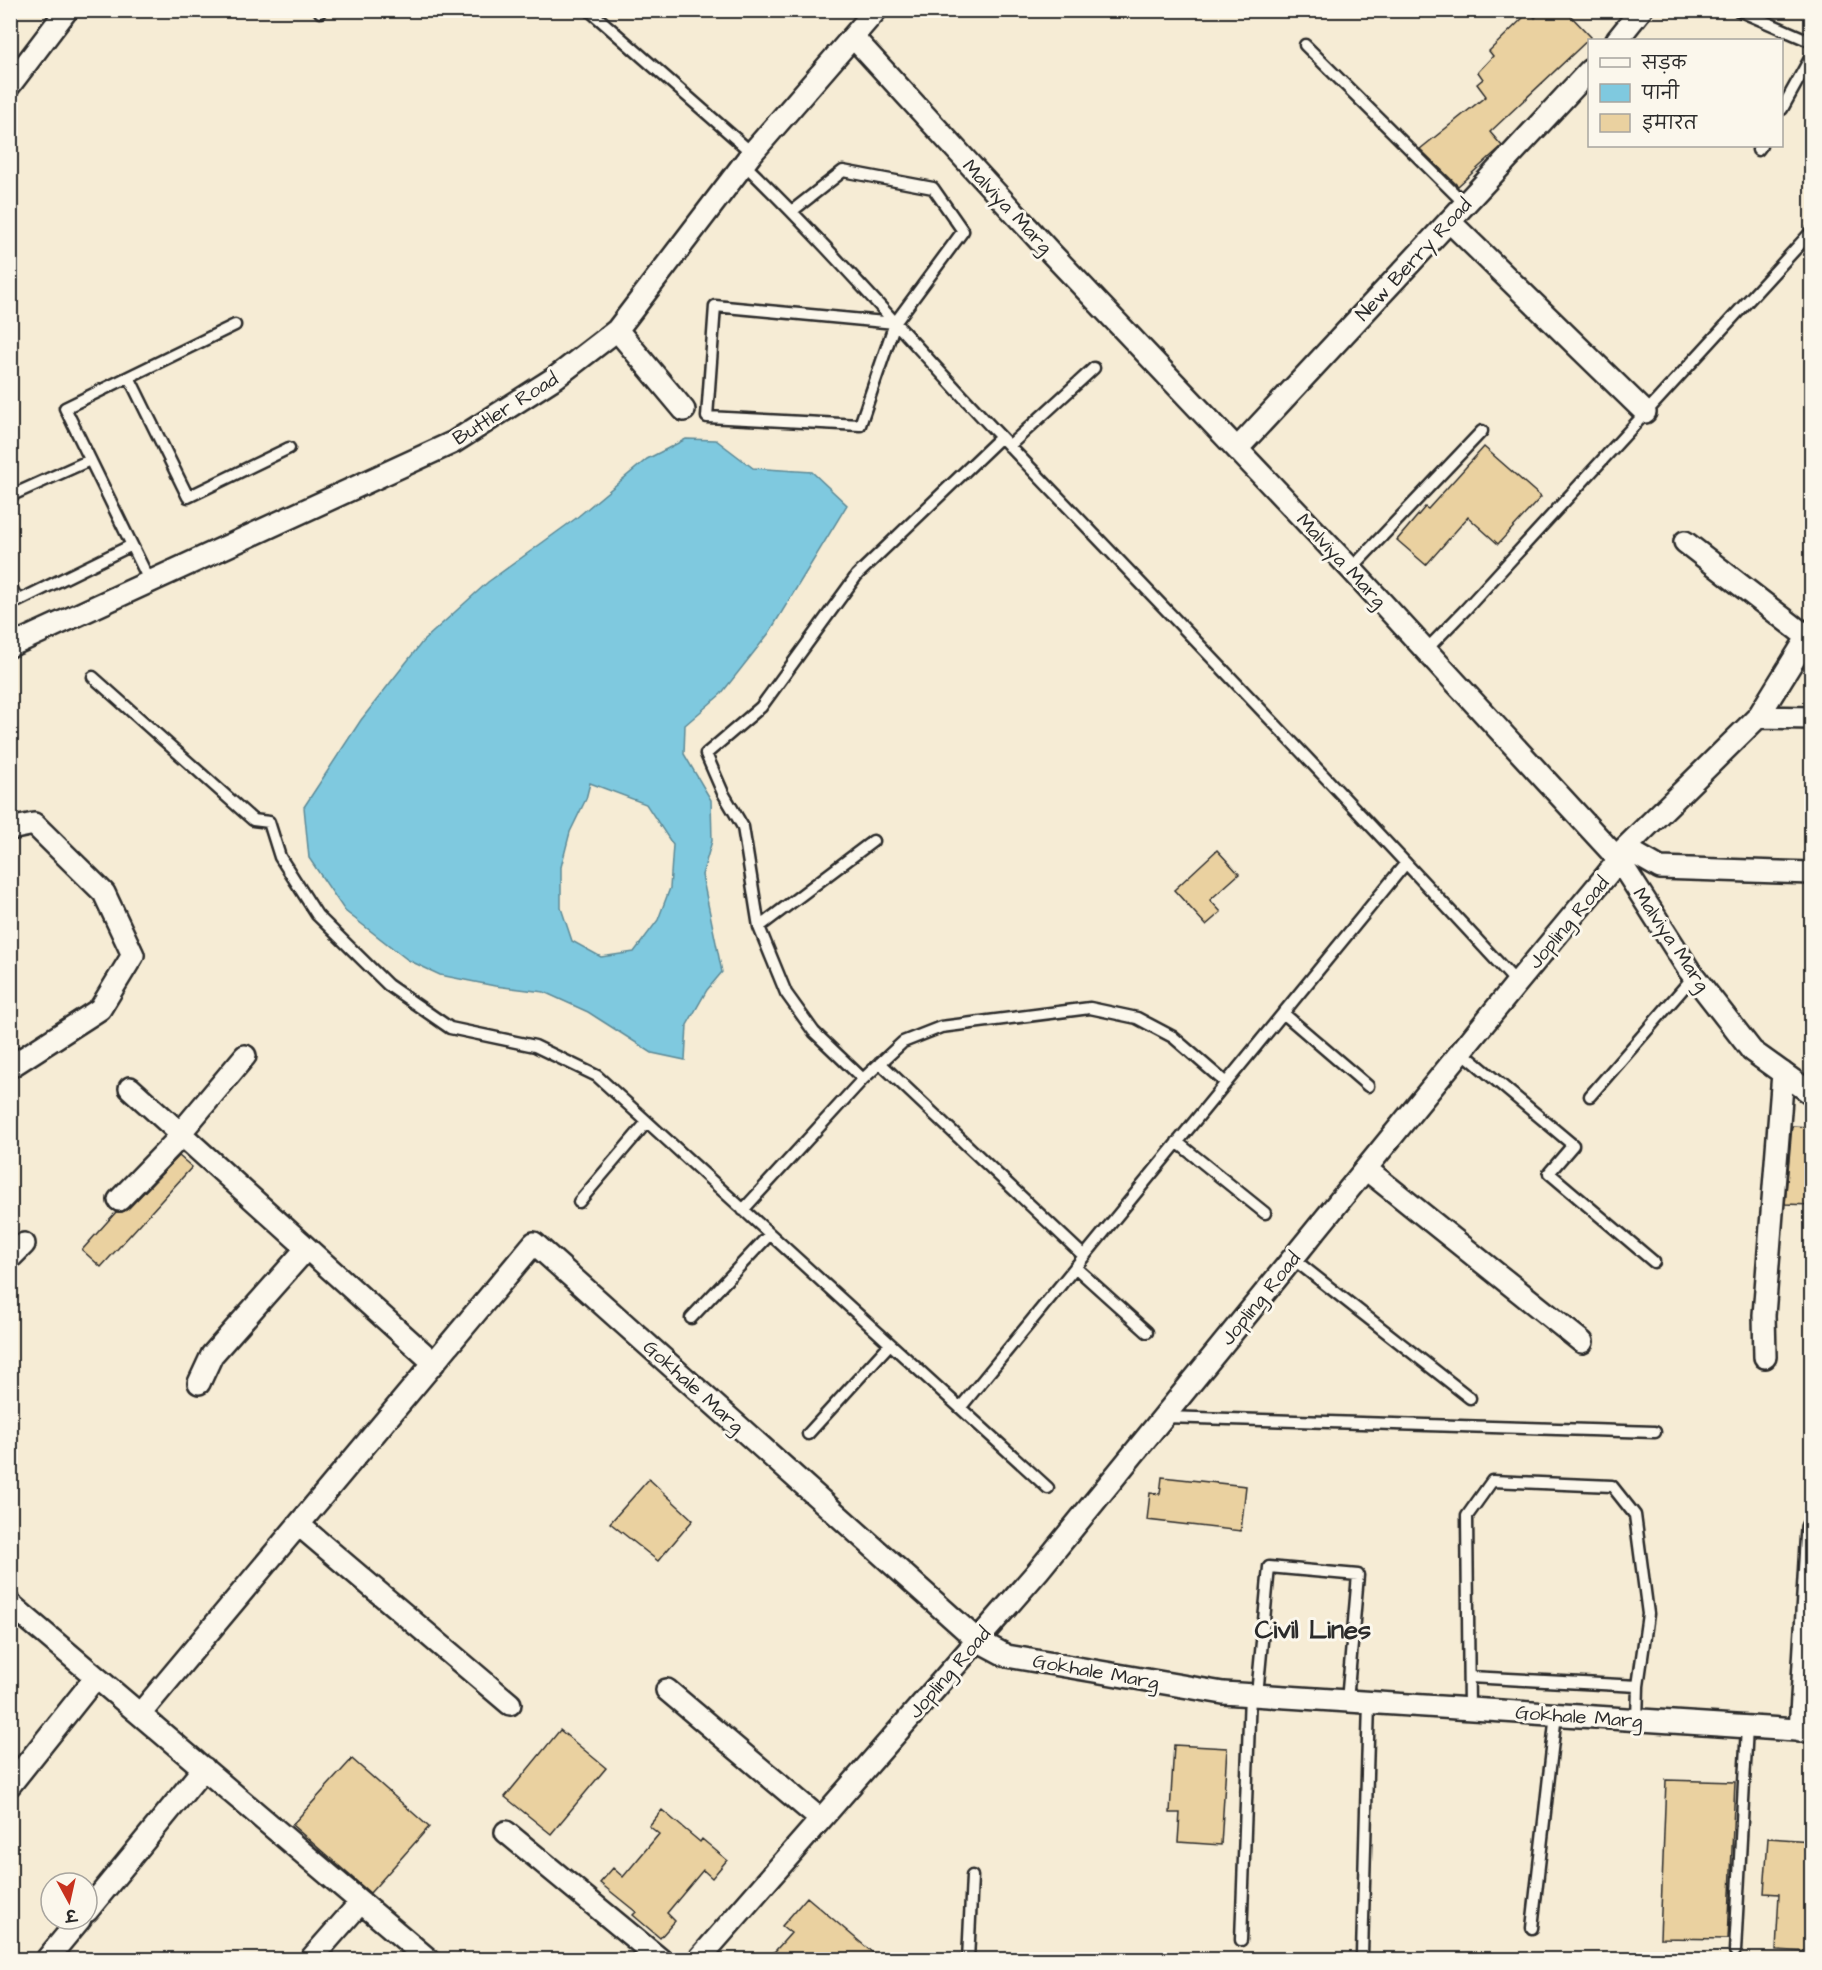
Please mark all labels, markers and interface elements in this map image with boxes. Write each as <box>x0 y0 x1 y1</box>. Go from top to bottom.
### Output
legend <box>1588 39 1783 147</box>
text: सड़क <box>1641 51 1687 76</box>
text: पानी <box>1641 79 1680 106</box>
text: इमारत <box>1642 111 1698 136</box>
street label: Malviya Marg <box>955 153 1059 261</box>
street label: New Berry Road <box>1349 192 1479 328</box>
street label: Buttler Road <box>447 365 564 452</box>
street label: Malviya Marg <box>1289 507 1393 615</box>
street label: Jopling Road <box>1522 870 1617 976</box>
street label: Malviya Marg <box>1625 882 1716 998</box>
street label: Jopling Road <box>1214 1246 1308 1352</box>
street label: Gokhale Marg <box>636 1334 750 1441</box>
district label: Civil Lines <box>1255 1612 1371 1648</box>
street label: Jopling Road <box>902 1621 998 1725</box>
street label: Gokhale Marg <box>1030 1647 1161 1698</box>
street label: Gokhale Marg <box>1514 1699 1644 1736</box>
north arrow <box>39 1871 99 1931</box>
text: उ <box>63 1903 80 1927</box>

